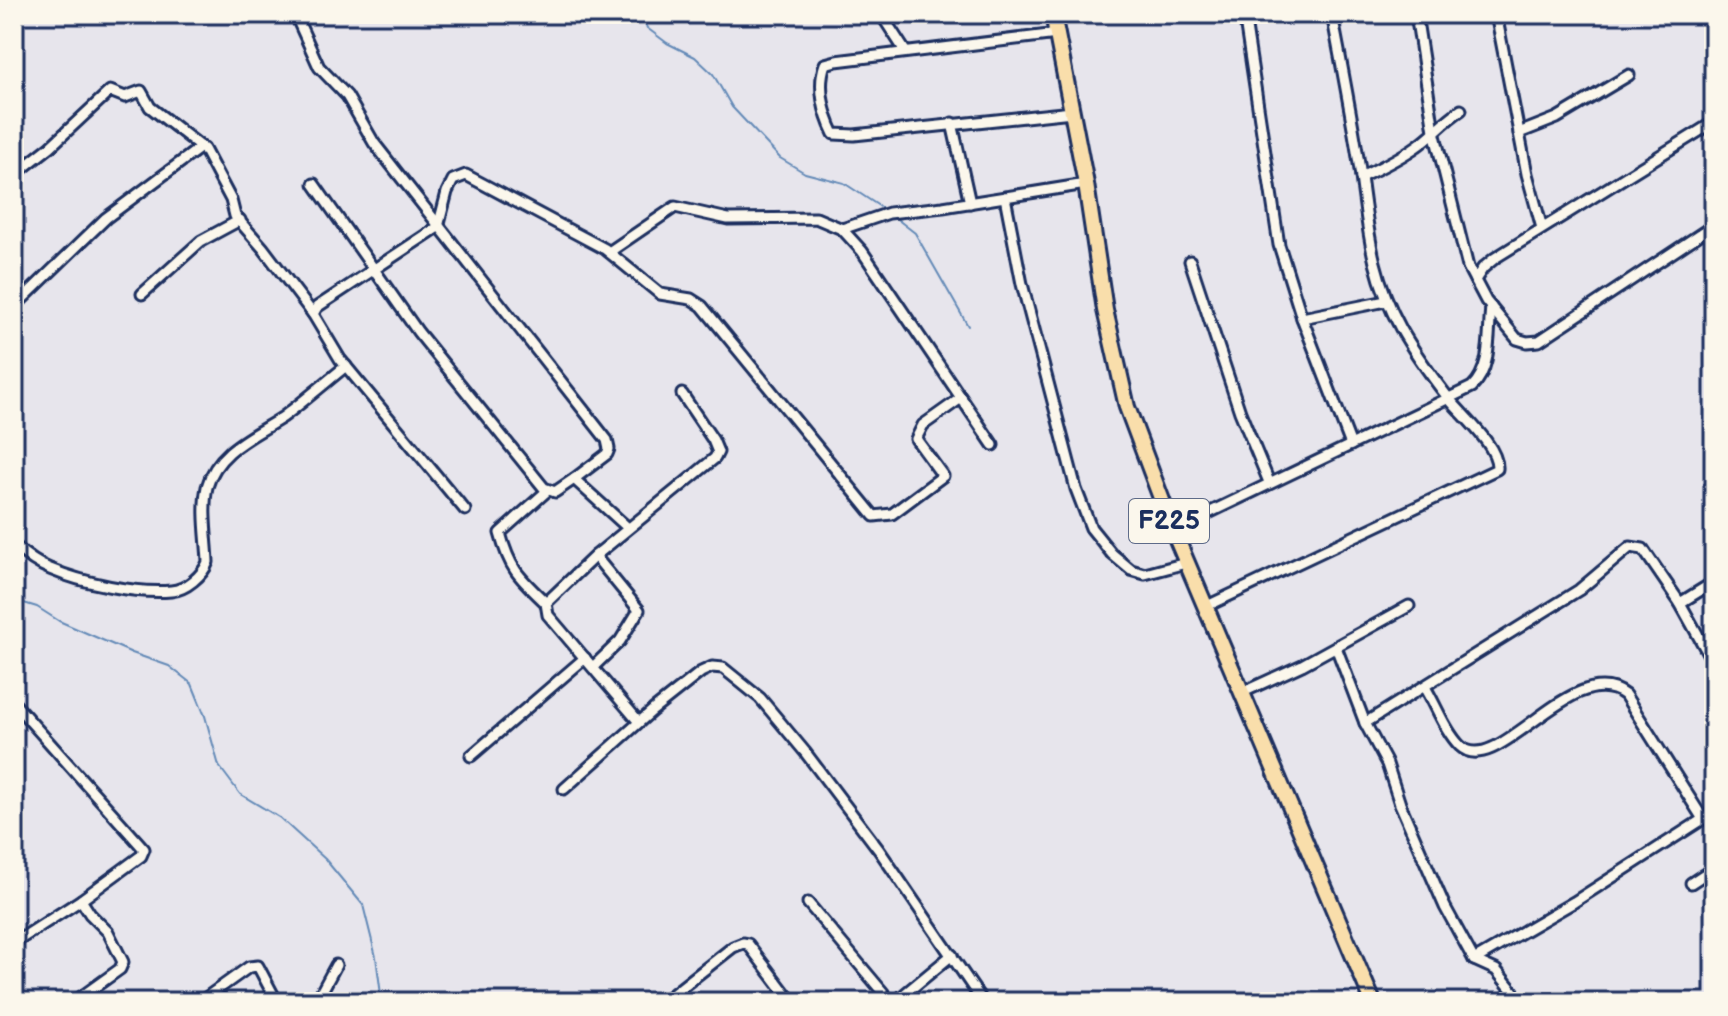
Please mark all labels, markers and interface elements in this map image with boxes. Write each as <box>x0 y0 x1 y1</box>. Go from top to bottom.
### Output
road number: F225 <box>1129 499 1209 543</box>

